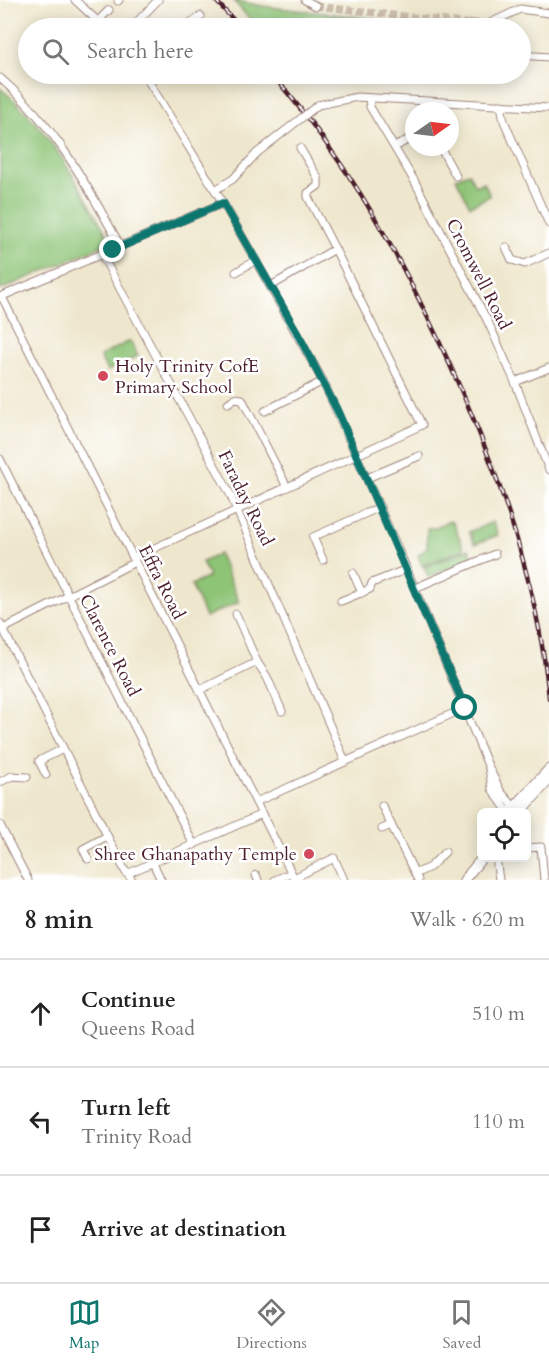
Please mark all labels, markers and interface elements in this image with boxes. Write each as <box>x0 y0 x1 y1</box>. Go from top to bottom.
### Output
search box <box>18 18 531 84</box>
icon: search <box>39 35 72 68</box>
text: Search here <box>87 36 194 66</box>
north arrow <box>405 102 459 156</box>
street label: Cromwell Road <box>440 214 517 334</box>
route end <box>99 236 125 262</box>
place label: Holy Trinity CofE Primary School <box>115 354 259 400</box>
marker: Holy Trinity CofE Primary School <box>96 369 110 383</box>
street label: Faraday Road <box>212 446 280 551</box>
street label: Effra Road <box>132 541 191 624</box>
street label: Clarence Road <box>73 590 146 701</box>
route start <box>451 694 477 720</box>
map controls <box>477 808 531 862</box>
button: locate <box>477 808 531 862</box>
place label: Shree Ghanapathy Temple <box>94 842 297 867</box>
marker: Shree Ghanapathy Temple <box>302 847 316 861</box>
text: 8 min <box>24 902 93 937</box>
text: Walk · 620 m <box>410 906 525 933</box>
text: Continue <box>81 985 176 1015</box>
icon: ahead <box>24 997 57 1030</box>
text: 510 m <box>472 1000 525 1027</box>
text: Queens Road <box>81 1015 195 1042</box>
text: Turn left <box>81 1093 170 1123</box>
icon: left <box>24 1105 57 1138</box>
text: 110 m <box>472 1108 525 1135</box>
text: Trinity Road <box>81 1123 192 1150</box>
icon: arrive <box>24 1213 57 1246</box>
text: Arrive at destination <box>81 1214 286 1244</box>
tab: Map <box>68 1296 101 1354</box>
tab: Directions <box>236 1296 307 1354</box>
tab: Saved <box>442 1296 481 1354</box>

